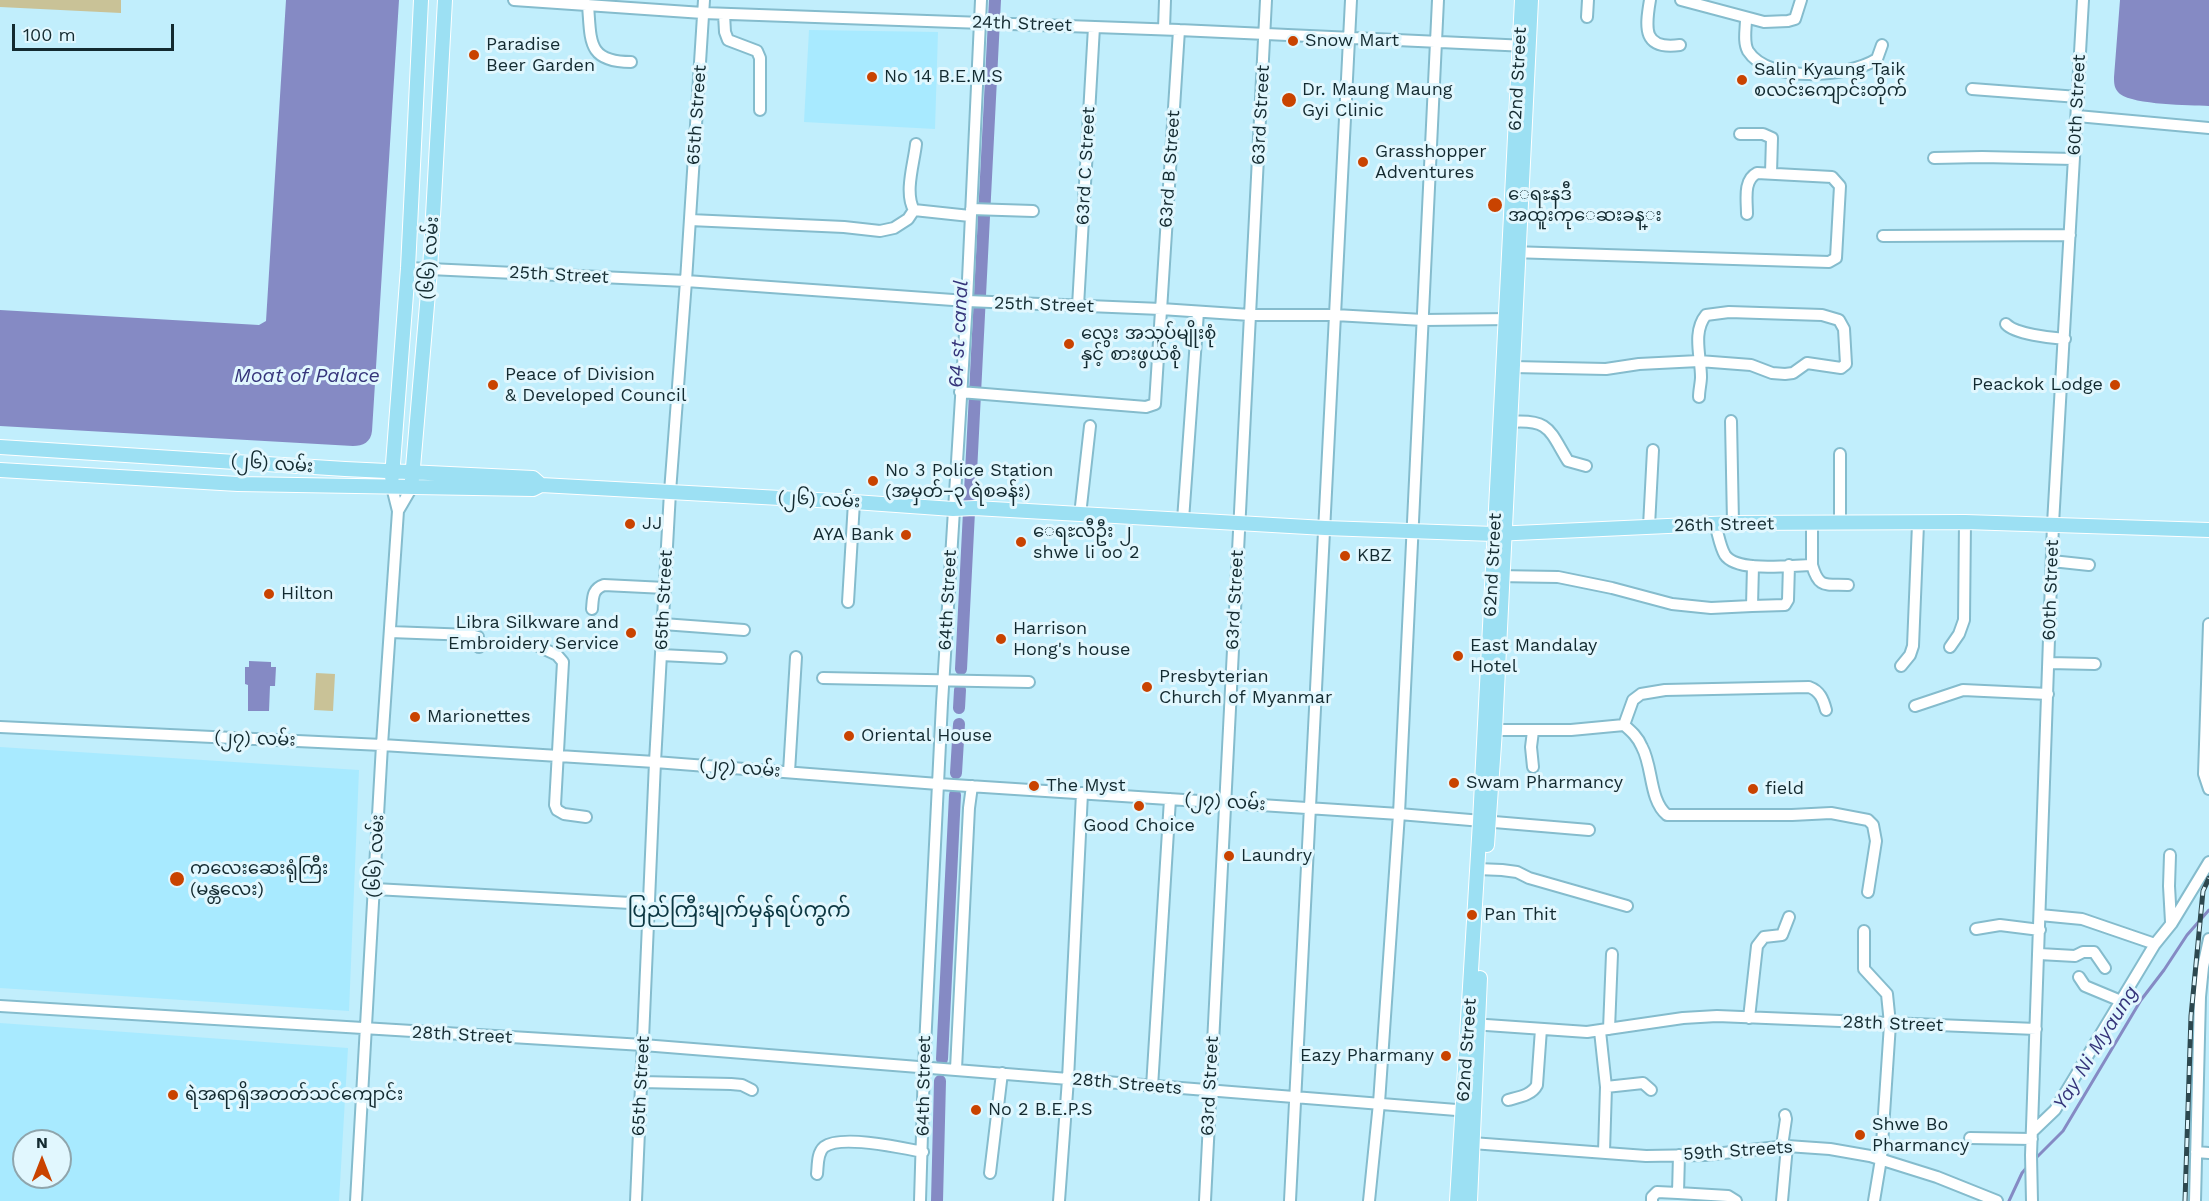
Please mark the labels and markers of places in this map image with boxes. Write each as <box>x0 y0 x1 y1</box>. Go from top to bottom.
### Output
place label: Snow Mart <box>1305 30 1399 52</box>
place label: Paradise Beer Garden <box>486 34 595 76</box>
marker: Snow Mart <box>1286 34 1300 48</box>
marker: Paradise Beer Garden <box>467 48 481 62</box>
place label: Salin Kyaung Taik စလင်းကျောင်းတိုက် <box>1754 59 1907 101</box>
place label: No 14 B.E.M.S <box>884 66 1003 88</box>
marker: No 14 B.E.M.S <box>865 70 879 84</box>
marker: Salin Kyaung Taik စလင်းကျောင်းတိုက် <box>1735 73 1749 87</box>
place label: Dr. Maung Maung Gyi Clinic <box>1302 79 1452 122</box>
marker: Dr. Maung Maung Gyi Clinic <box>1280 91 1298 109</box>
place label: Grasshopper Adventures <box>1375 141 1487 184</box>
marker: Grasshopper Adventures <box>1356 155 1370 169</box>
place label: ေရႊနဒီ အထူးကုေဆးခန္း <box>1508 184 1662 226</box>
marker: ေရႊနဒီ အထူးကုေဆးခန္း <box>1486 196 1504 214</box>
place label: လွေး အသုပ်မျိုးစုံ နှင့် စားဖွယ်စုံ <box>1081 323 1216 366</box>
marker: လွေး အသုပ်မျိုးစုံ နှင့် စားဖွယ်စုံ <box>1062 337 1076 351</box>
place label: Peace of Division & Developed Council <box>505 364 686 406</box>
place label: Peackok Lodge <box>1972 374 2103 396</box>
marker: Peace of Division & Developed Council <box>486 378 500 392</box>
marker: Peackok Lodge <box>2108 378 2122 392</box>
place label: No 3 Police Station (အမှတ်−၃ ရဲစခန်း) <box>885 460 1053 502</box>
marker: No 3 Police Station (အမှတ်−၃ ရဲစခန်း) <box>866 474 880 488</box>
place label: JJ <box>642 513 662 535</box>
marker: JJ <box>623 517 637 531</box>
place label: ေရႊလီဦး ၂ shwe li oo 2 <box>1033 521 1139 564</box>
place label: AYA Bank <box>813 524 894 546</box>
marker: AYA Bank <box>899 528 913 542</box>
marker: ေရႊလီဦး ၂ shwe li oo 2 <box>1014 535 1028 549</box>
place label: KBZ <box>1357 545 1392 567</box>
marker: KBZ <box>1338 549 1352 563</box>
place label: Hilton <box>281 583 334 605</box>
marker: Hilton <box>262 587 276 601</box>
place label: Libra Silkware and Embroidery Service <box>448 612 619 654</box>
place label: Harrison Hong's house <box>1013 618 1130 660</box>
marker: Libra Silkware and Embroidery Service <box>624 626 638 640</box>
marker: Harrison Hong's house <box>994 632 1008 646</box>
place label: East Mandalay Hotel <box>1470 635 1597 678</box>
marker: East Mandalay Hotel <box>1451 649 1465 663</box>
place label: Presbyterian Church of Myanmar <box>1159 666 1332 708</box>
marker: Presbyterian Church of Myanmar <box>1140 680 1154 694</box>
place label: Marionettes <box>427 706 530 728</box>
marker: Marionettes <box>408 710 422 724</box>
place label: Oriental House <box>861 725 992 747</box>
marker: Oriental House <box>842 729 856 743</box>
place label: Swam Pharmancy <box>1466 772 1623 794</box>
place label: The Myst <box>1046 775 1126 797</box>
marker: Swam Pharmancy <box>1447 776 1461 790</box>
place label: field <box>1765 778 1804 800</box>
marker: The Myst <box>1027 779 1041 793</box>
marker: field <box>1746 782 1760 796</box>
marker: Good Choice <box>1132 799 1146 813</box>
place label: Good Choice <box>1083 815 1195 837</box>
place label: Laundry <box>1241 845 1312 867</box>
marker: Laundry <box>1222 849 1236 863</box>
place label: ကလေးဆေးရုံကြီး (မန္တလေး) <box>190 858 328 900</box>
marker: ကလေးဆေးရုံကြီး (မန္တလေး) <box>168 870 186 888</box>
place label: Pan Thit <box>1484 904 1556 926</box>
marker: Pan Thit <box>1465 908 1479 922</box>
place label: Eazy Pharmany <box>1300 1045 1434 1067</box>
marker: Eazy Pharmany <box>1439 1049 1453 1063</box>
place label: ရဲအရာရှိအတတ်သင်ကျောင်း <box>185 1084 403 1106</box>
marker: ရဲအရာရှိအတတ်သင်ကျောင်း <box>166 1088 180 1102</box>
place label: No 2 B.E.P.S <box>988 1099 1093 1121</box>
marker: No 2 B.E.P.S <box>969 1103 983 1117</box>
place label: Shwe Bo Pharmancy <box>1872 1114 1969 1156</box>
marker: Shwe Bo Pharmancy <box>1853 1128 1867 1142</box>

